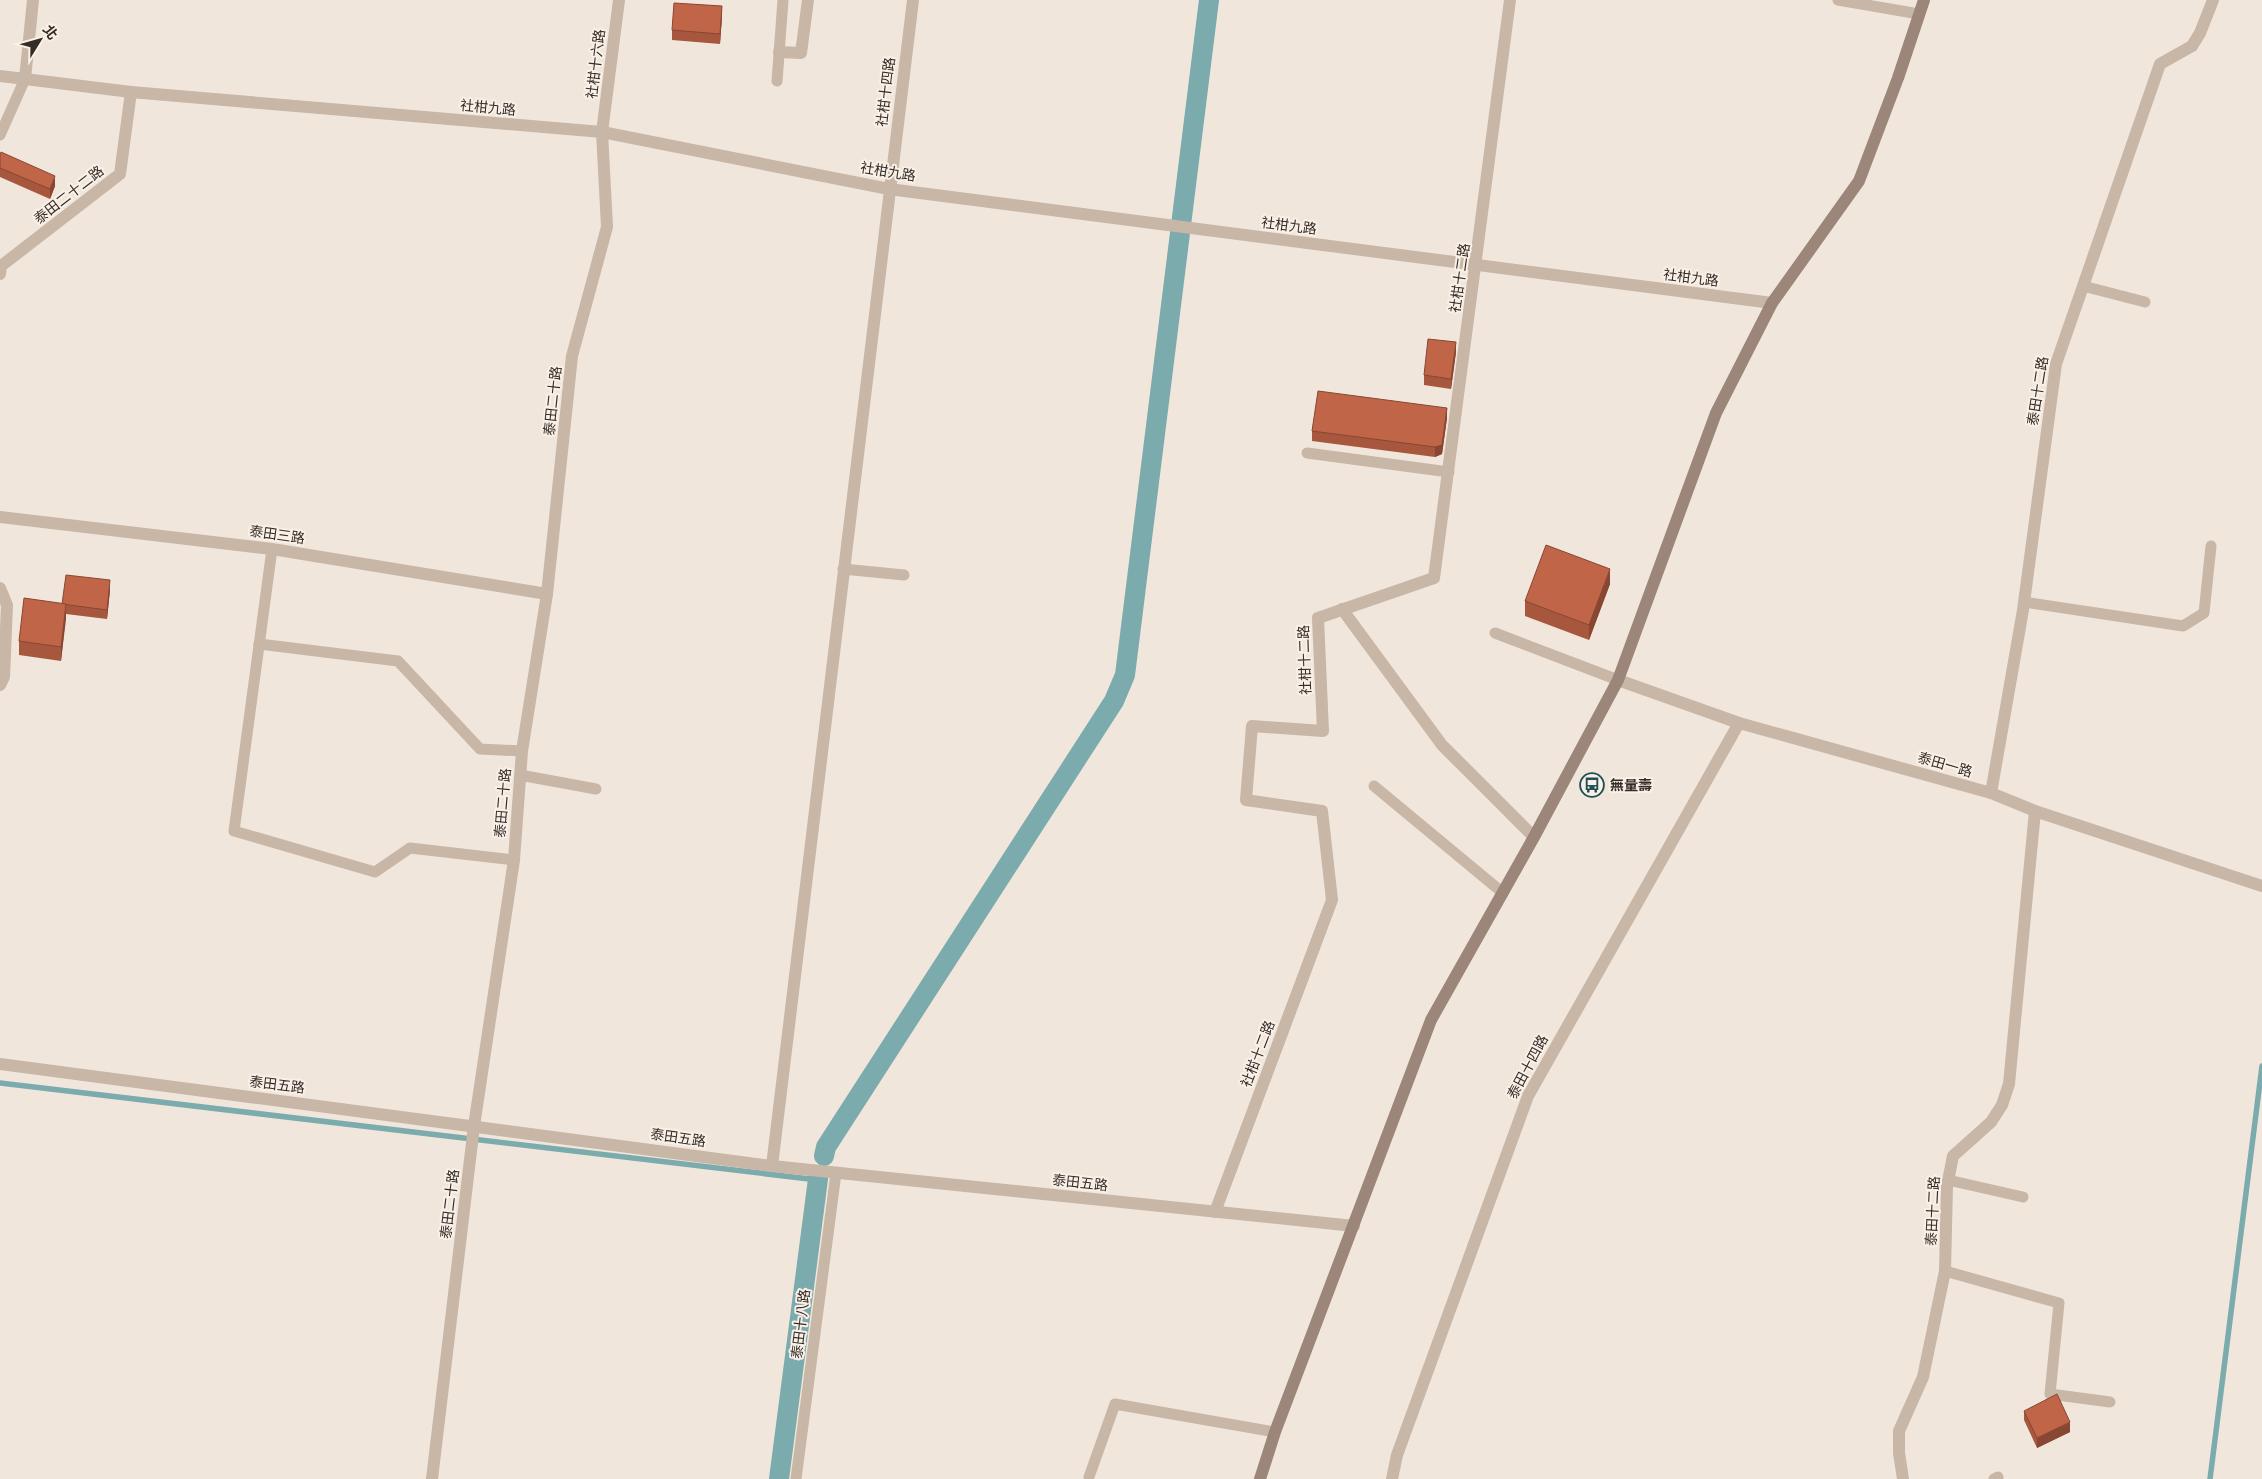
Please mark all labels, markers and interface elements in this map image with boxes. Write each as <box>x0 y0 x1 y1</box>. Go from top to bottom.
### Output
north arrow <box>15 15 65 65</box>
text: 北 <box>39 22 61 43</box>
street label: 社柑十六路 <box>583 28 609 100</box>
street label: 社柑十四路 <box>873 56 899 128</box>
street label: 社柑九路 <box>459 97 517 119</box>
street label: 社柑九路 <box>859 159 917 185</box>
street label: 泰田二十二路 <box>31 162 107 228</box>
street label: 社柑九路 <box>1260 214 1318 238</box>
street label: 社柑十二路 <box>1447 242 1473 314</box>
street label: 社柑九路 <box>1662 266 1720 290</box>
street label: 泰田十二路 <box>2024 355 2052 427</box>
street label: 泰田二十路 <box>541 365 565 437</box>
street label: 泰田三路 <box>248 523 306 547</box>
street label: 社柑十二路 <box>1295 625 1315 695</box>
street label: 泰田一路 <box>1916 749 1974 781</box>
street label: 泰田二十路 <box>491 767 515 839</box>
bus stop icon: 無量壽 <box>1579 772 1605 798</box>
place label: 無量壽 <box>1610 777 1652 794</box>
street label: 社柑十二路 <box>1238 1018 1278 1090</box>
street label: 泰田十四路 <box>1504 1032 1552 1102</box>
street label: 泰田五路 <box>248 1073 306 1097</box>
street label: 泰田五路 <box>649 1126 707 1150</box>
street label: 泰田二十路 <box>437 1168 463 1240</box>
street label: 泰田五路 <box>1051 1172 1109 1194</box>
street label: 泰田十二路 <box>1923 1176 1943 1246</box>
street label: 泰田十八路 <box>788 1288 814 1360</box>

